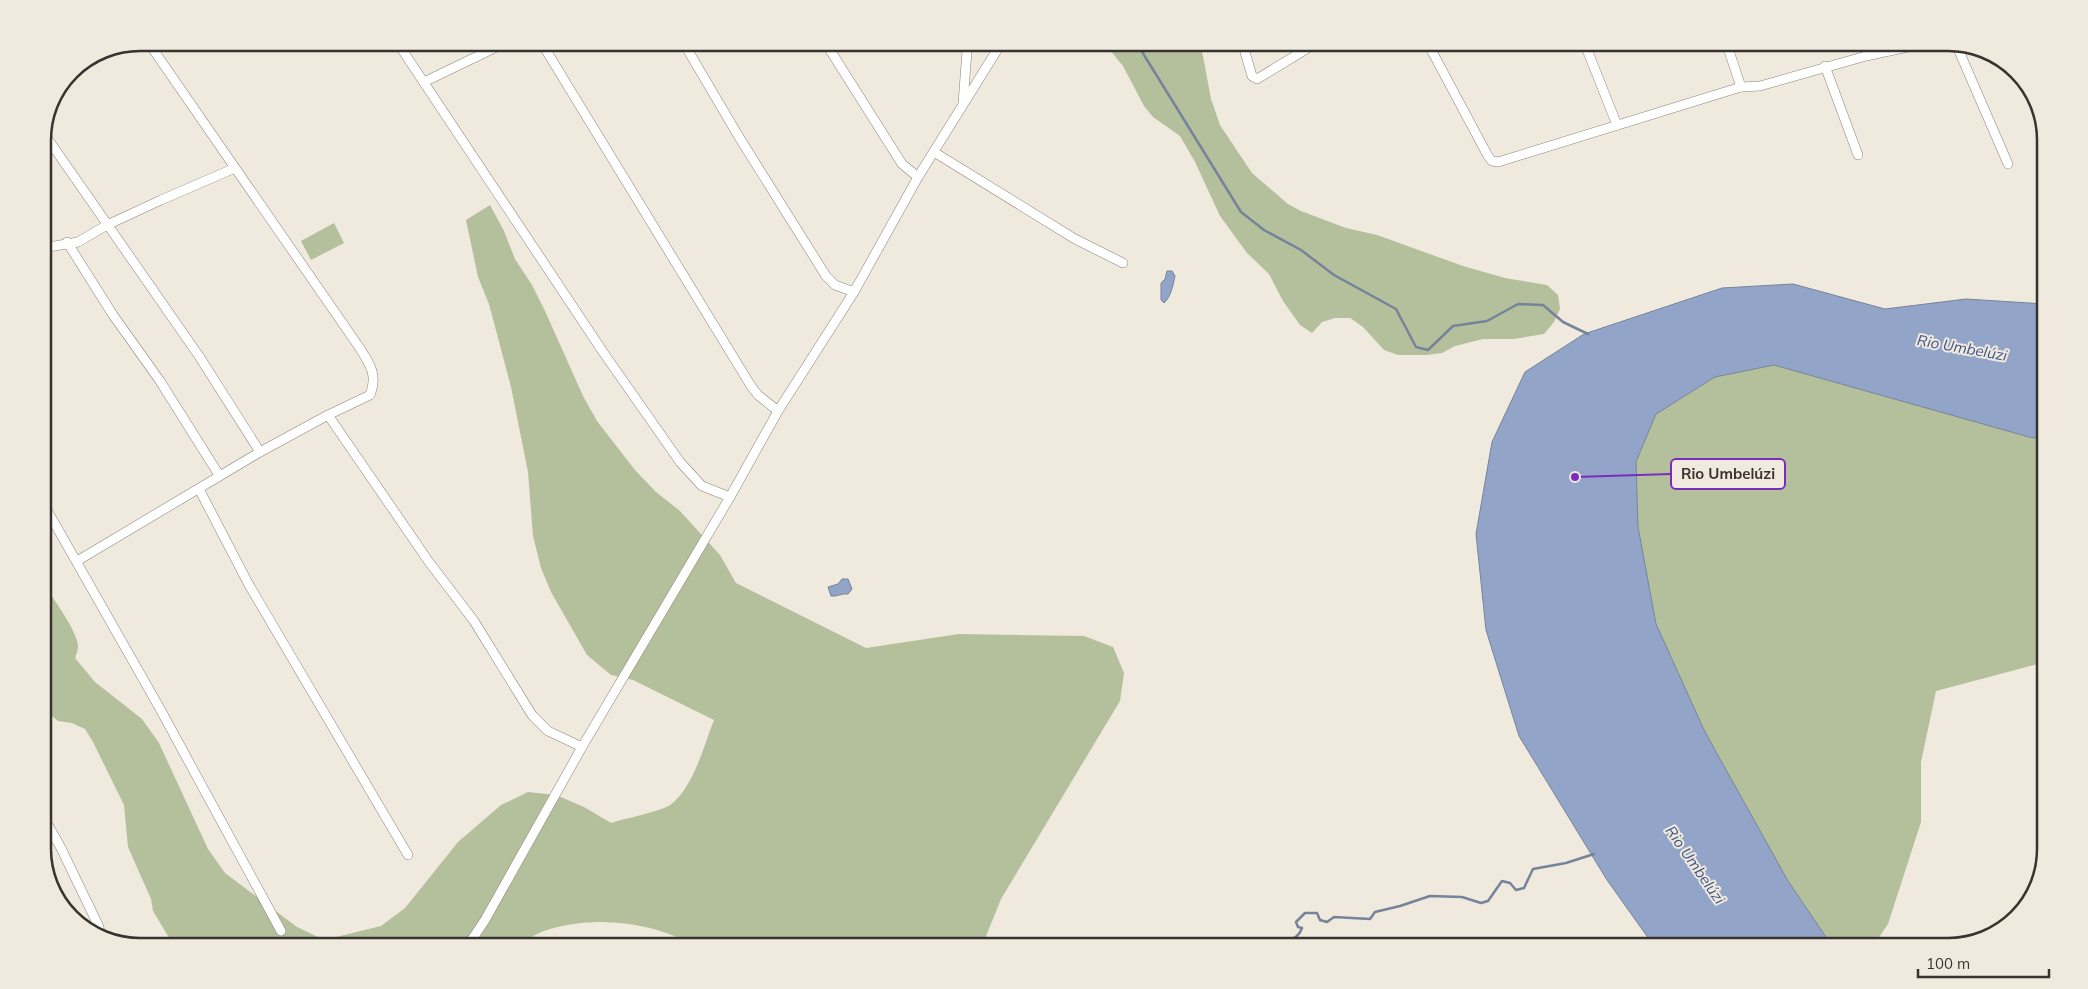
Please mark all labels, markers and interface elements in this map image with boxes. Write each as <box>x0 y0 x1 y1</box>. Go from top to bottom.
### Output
water label: Rio Umbelúzi <box>1915 330 2009 365</box>
callout: Rio Umbelúzi <box>1671 459 1785 489</box>
text: Rio Umbelúzi <box>1681 464 1775 483</box>
water label: Rio Umbelúzi <box>1661 822 1730 908</box>
scale bar <box>1918 946 2049 978</box>
text: 100 m <box>1926 954 1970 973</box>

